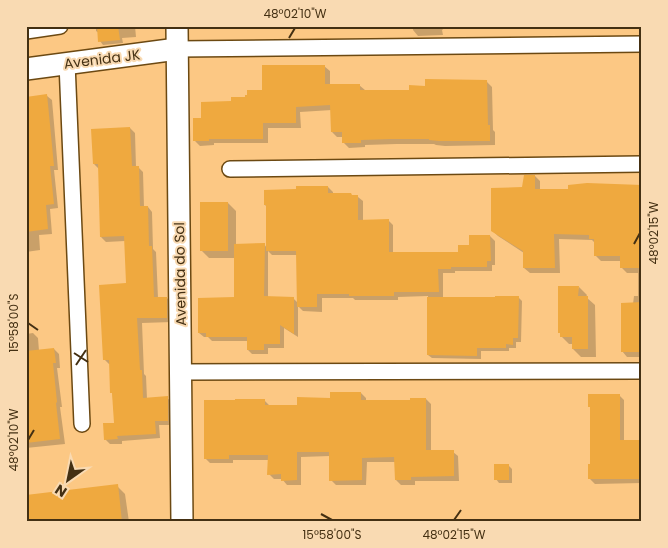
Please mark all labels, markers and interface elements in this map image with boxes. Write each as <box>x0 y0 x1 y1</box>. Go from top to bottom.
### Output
text: 48°02'10"W <box>264 5 327 22</box>
street label: Avenida JK <box>63 44 142 74</box>
text: 48°02'15"W <box>645 201 662 264</box>
street label: Avenida do Sol <box>169 222 191 326</box>
text: 15°58'00"S <box>5 294 22 352</box>
text: 48°02'10"W <box>5 408 22 471</box>
north arrow <box>42 456 92 506</box>
text: N <box>51 480 71 502</box>
text: 15°58'00"S <box>303 526 361 543</box>
text: 48°02'15"W <box>423 526 486 543</box>

